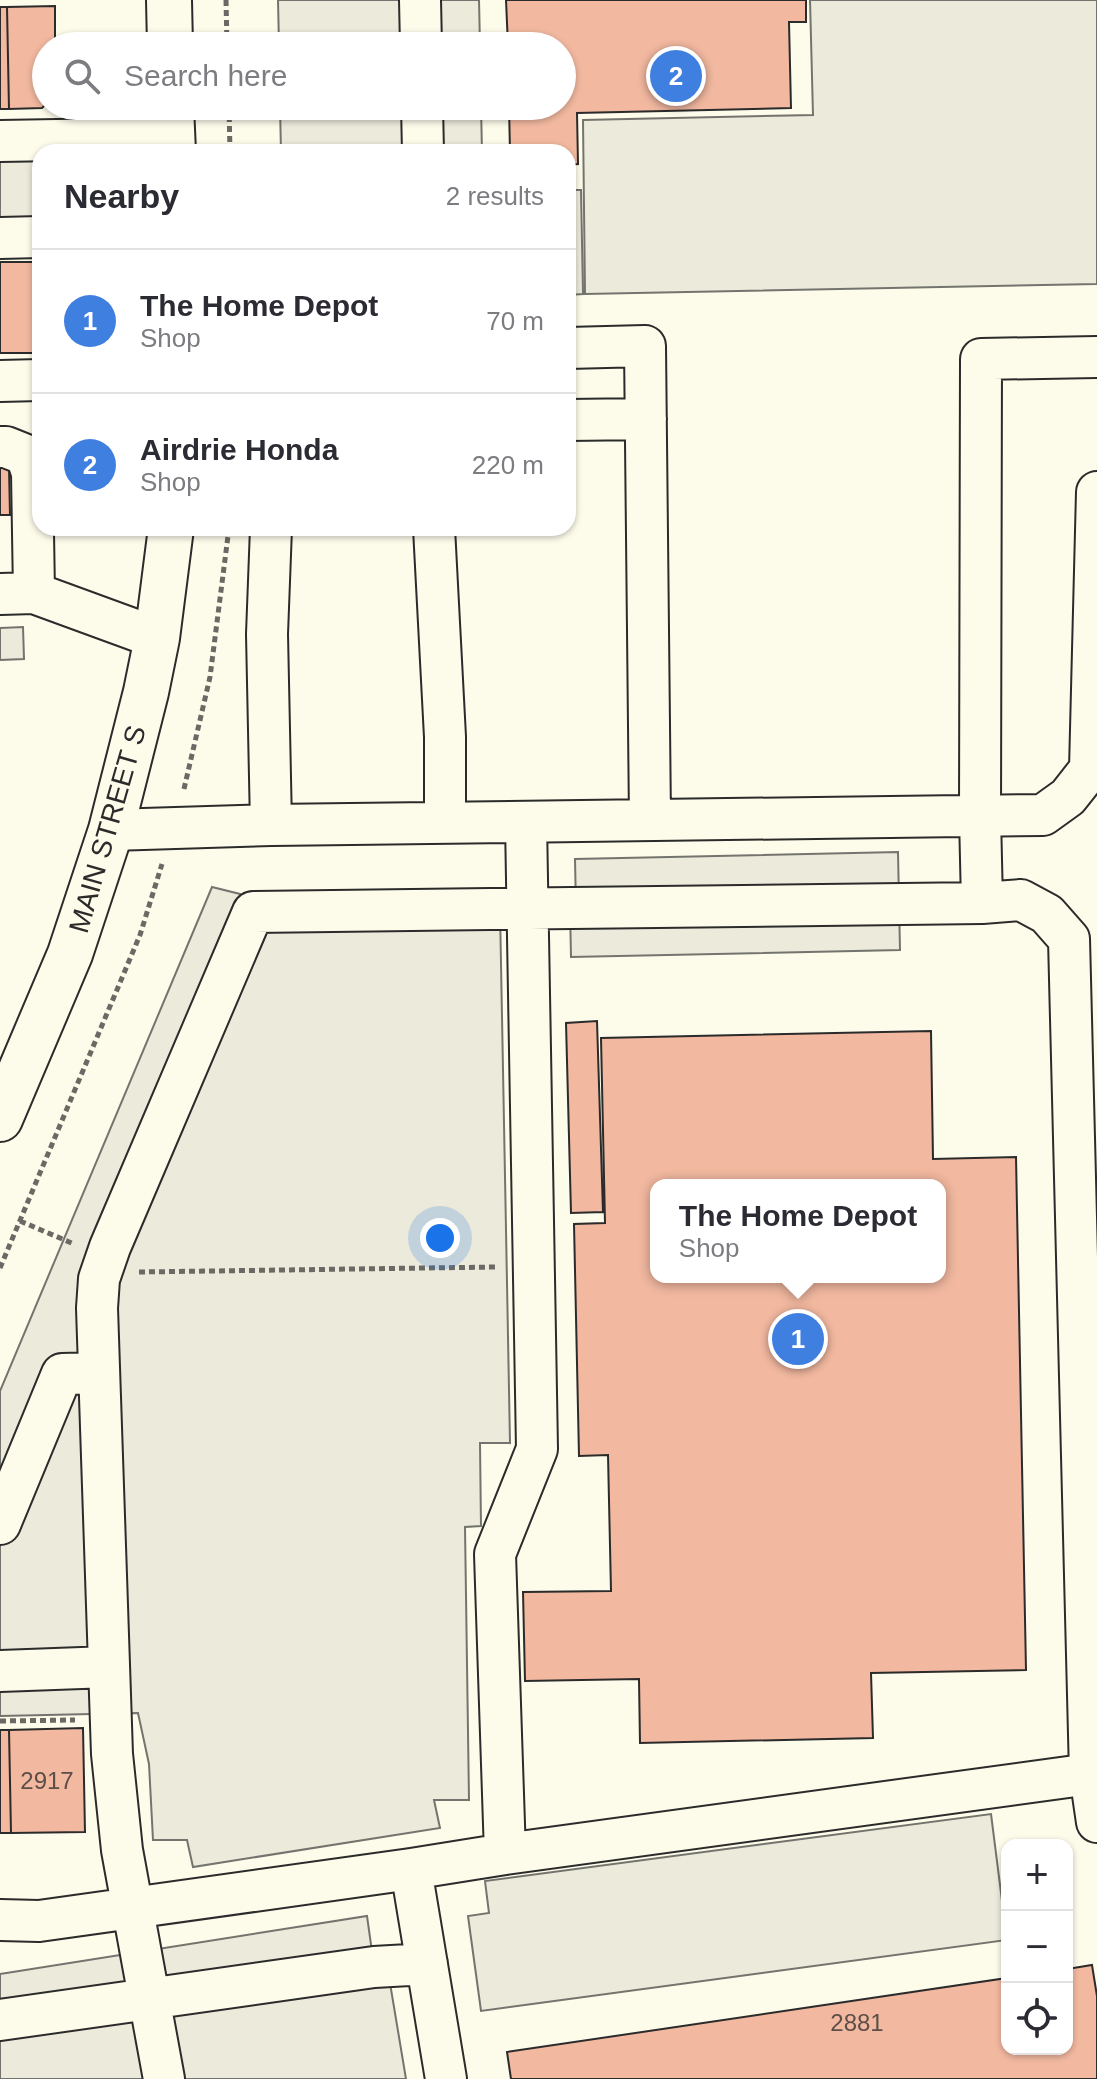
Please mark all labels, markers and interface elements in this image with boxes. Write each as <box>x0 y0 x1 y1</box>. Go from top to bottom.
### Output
search box <box>32 32 576 120</box>
pin: 2 <box>650 46 702 106</box>
icon: search <box>60 54 104 98</box>
text: Search here <box>124 59 287 92</box>
text: Nearby <box>64 177 179 215</box>
text: 2 results <box>446 181 544 211</box>
text: The Home Depot <box>140 289 378 322</box>
text: 1 <box>83 306 97 336</box>
text: 70 m <box>486 306 544 336</box>
text: Shop <box>140 323 201 353</box>
text: Airdrie Honda <box>140 433 338 466</box>
text: 2 <box>83 450 97 480</box>
text: 220 m <box>472 450 544 480</box>
text: Shop <box>140 467 201 497</box>
street label: MAIN STREET S <box>63 722 152 936</box>
popup <box>650 1179 946 1283</box>
text: The Home Depot <box>679 1199 917 1232</box>
your location <box>420 1218 460 1258</box>
text: Shop <box>679 1233 740 1263</box>
pin: 1 <box>772 1309 824 1369</box>
house number: 2917 <box>20 1767 74 1794</box>
map controls <box>1001 1839 1073 2055</box>
button: + <box>1001 1839 1073 1911</box>
button: − <box>1001 1911 1073 1983</box>
button: locate <box>1001 1983 1073 2055</box>
house number: 2881 <box>830 2009 884 2036</box>

